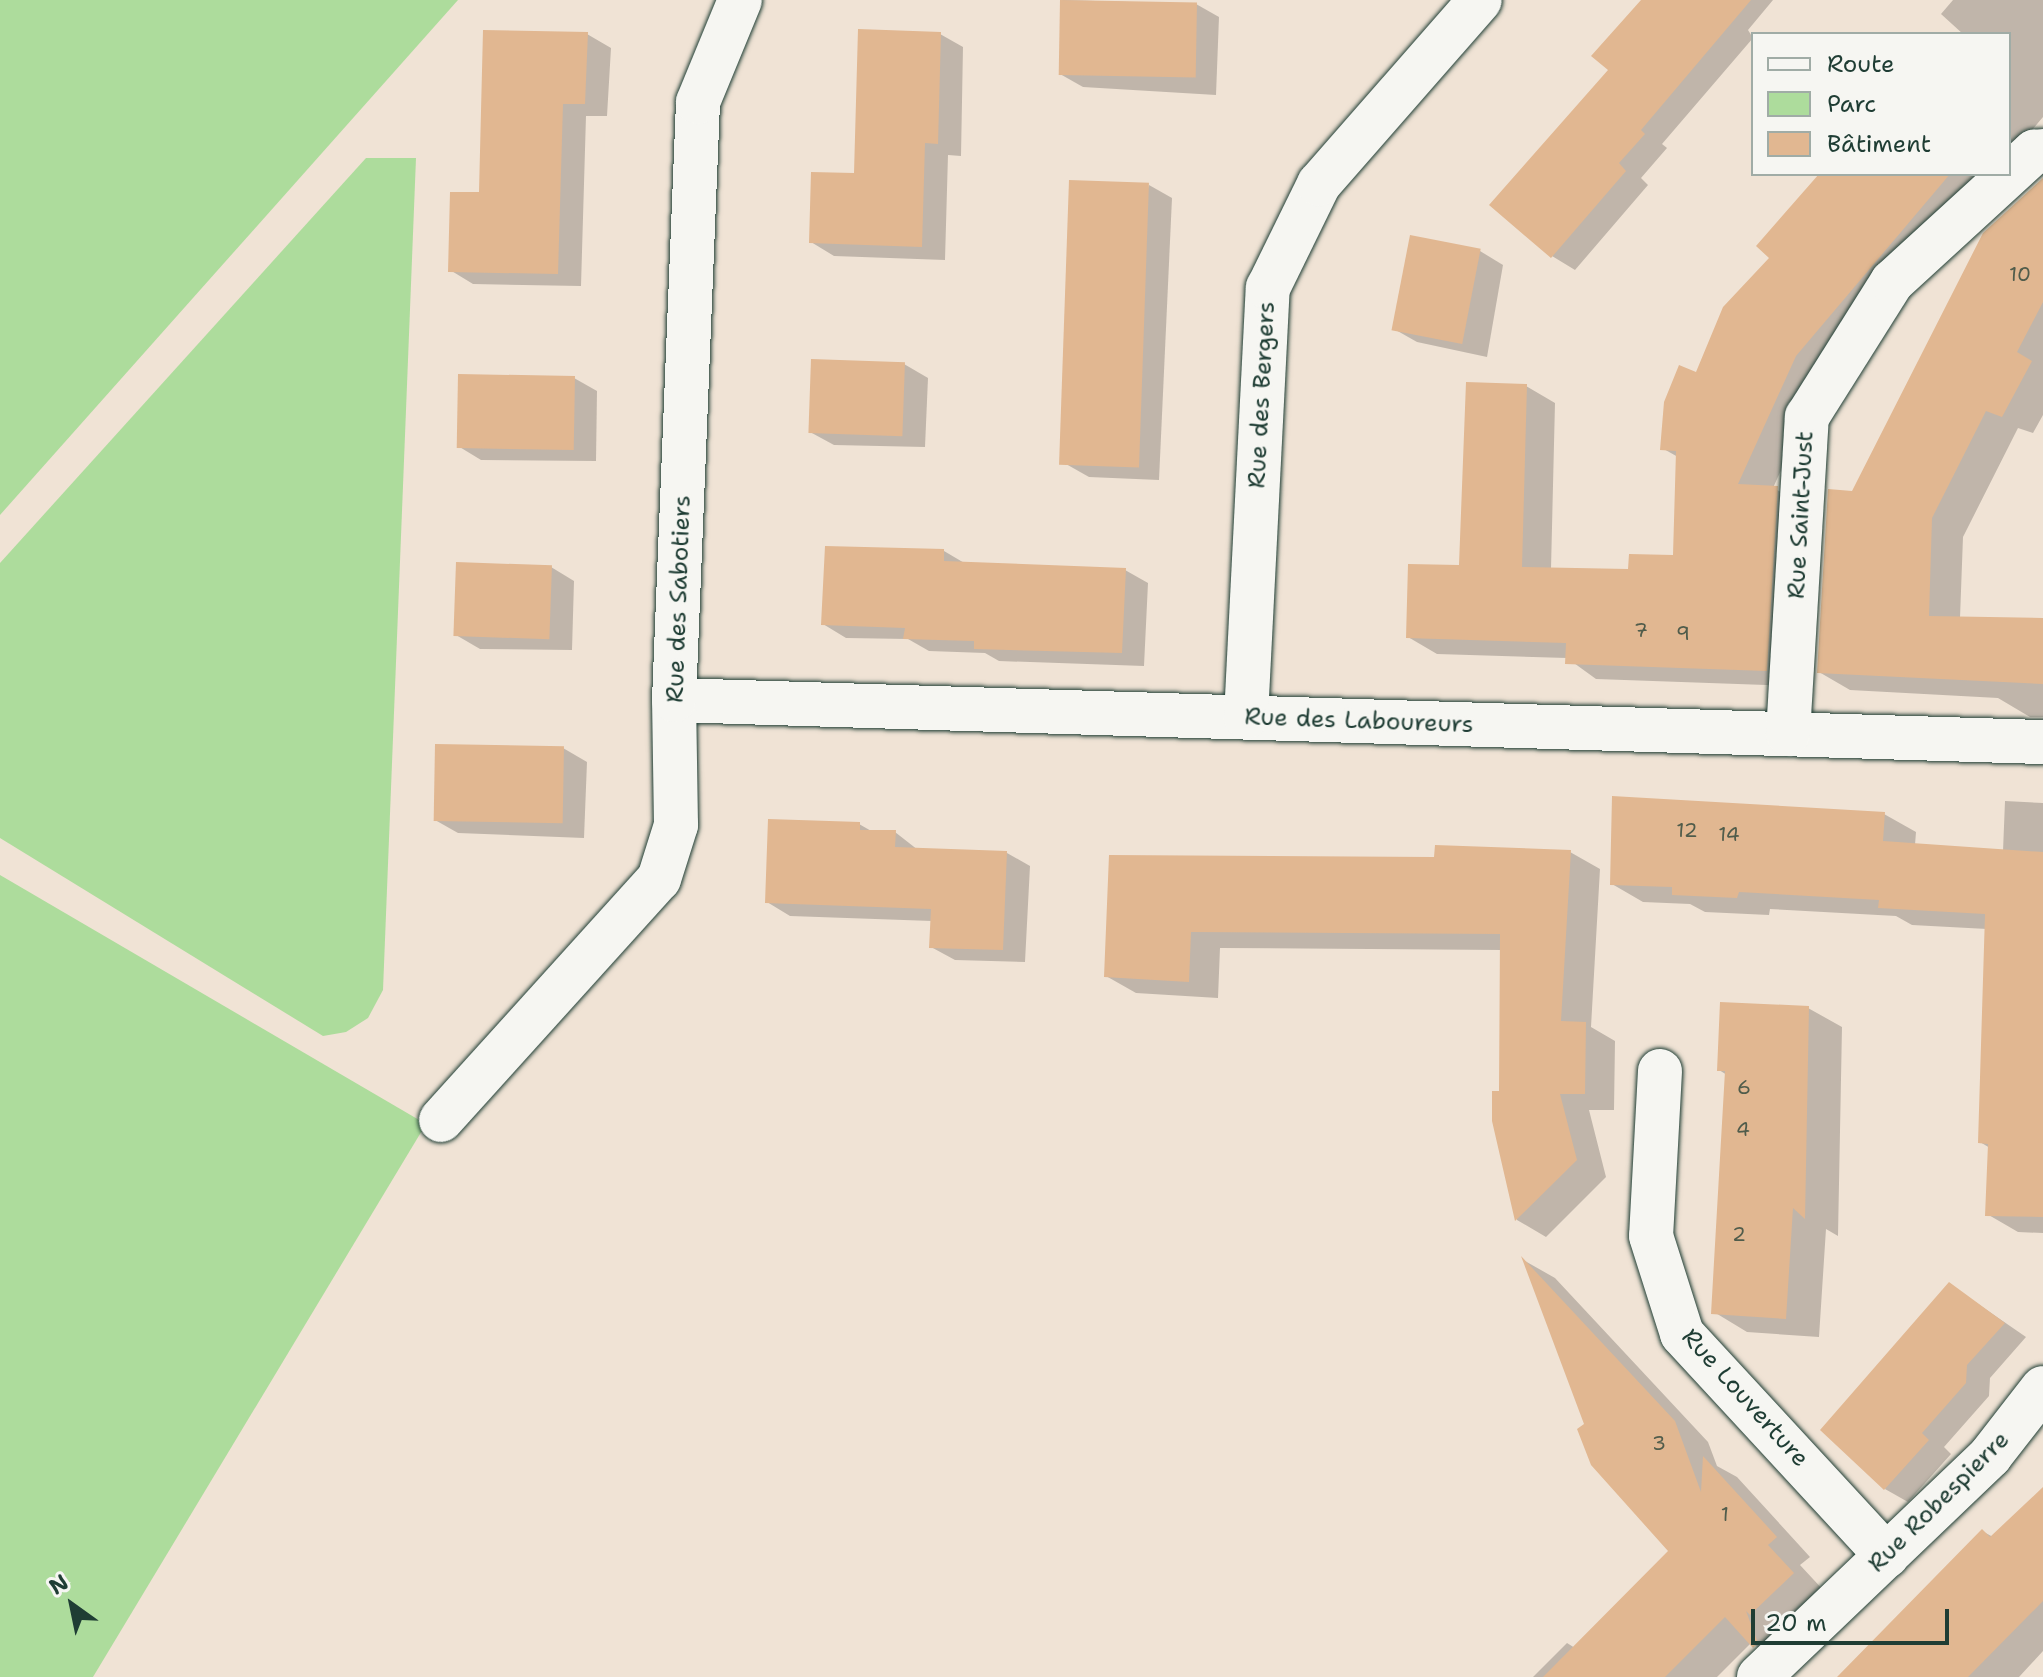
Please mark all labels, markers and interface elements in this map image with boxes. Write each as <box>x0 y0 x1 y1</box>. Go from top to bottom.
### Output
legend <box>1751 32 2011 176</box>
text: Route <box>1827 48 1895 80</box>
text: Parc <box>1827 88 1876 120</box>
text: Bâtiment <box>1827 128 1931 160</box>
house number: 10 <box>2009 262 2031 286</box>
street label: Rue des Bergers <box>1243 301 1281 489</box>
street label: Rue Saint-Just <box>1782 430 1820 600</box>
street label: Rue des Sabotiers <box>661 495 697 703</box>
house number: 7 <box>1634 618 1648 642</box>
house number: 9 <box>1676 621 1690 645</box>
street label: Rue des Laboureurs <box>1244 703 1474 739</box>
house number: 12 <box>1676 818 1698 842</box>
house number: 14 <box>1718 822 1740 846</box>
house number: 6 <box>1737 1075 1751 1099</box>
house number: 4 <box>1736 1117 1750 1141</box>
house number: 2 <box>1732 1222 1746 1246</box>
street label: Rue Louverture <box>1675 1323 1815 1473</box>
street label: Rue Robespierre <box>1862 1425 2016 1579</box>
house number: 3 <box>1652 1431 1666 1455</box>
house number: 1 <box>1721 1502 1729 1526</box>
north arrow <box>32 1565 112 1645</box>
text: N <box>43 1568 74 1601</box>
scale bar <box>1755 1593 1953 1643</box>
text: 20 m <box>1765 1607 1827 1639</box>

